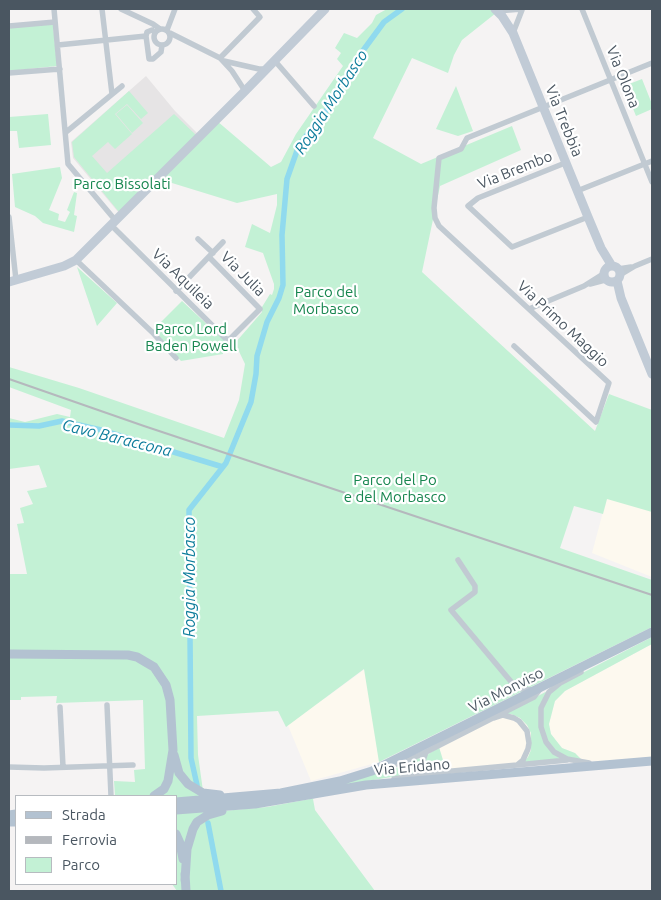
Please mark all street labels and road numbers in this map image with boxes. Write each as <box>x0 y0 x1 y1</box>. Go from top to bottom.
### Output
street label: Via Olona <box>602 43 644 111</box>
street label: Via Trebbia <box>542 83 586 159</box>
street label: Via Brembo <box>475 147 555 193</box>
street label: Via Aquileia <box>148 245 218 313</box>
street label: Via Julia <box>217 248 269 300</box>
street label: Via Primo Maggio <box>513 277 613 371</box>
street label: Via Monviso <box>466 664 546 716</box>
street label: Via Eridano <box>373 755 451 779</box>

